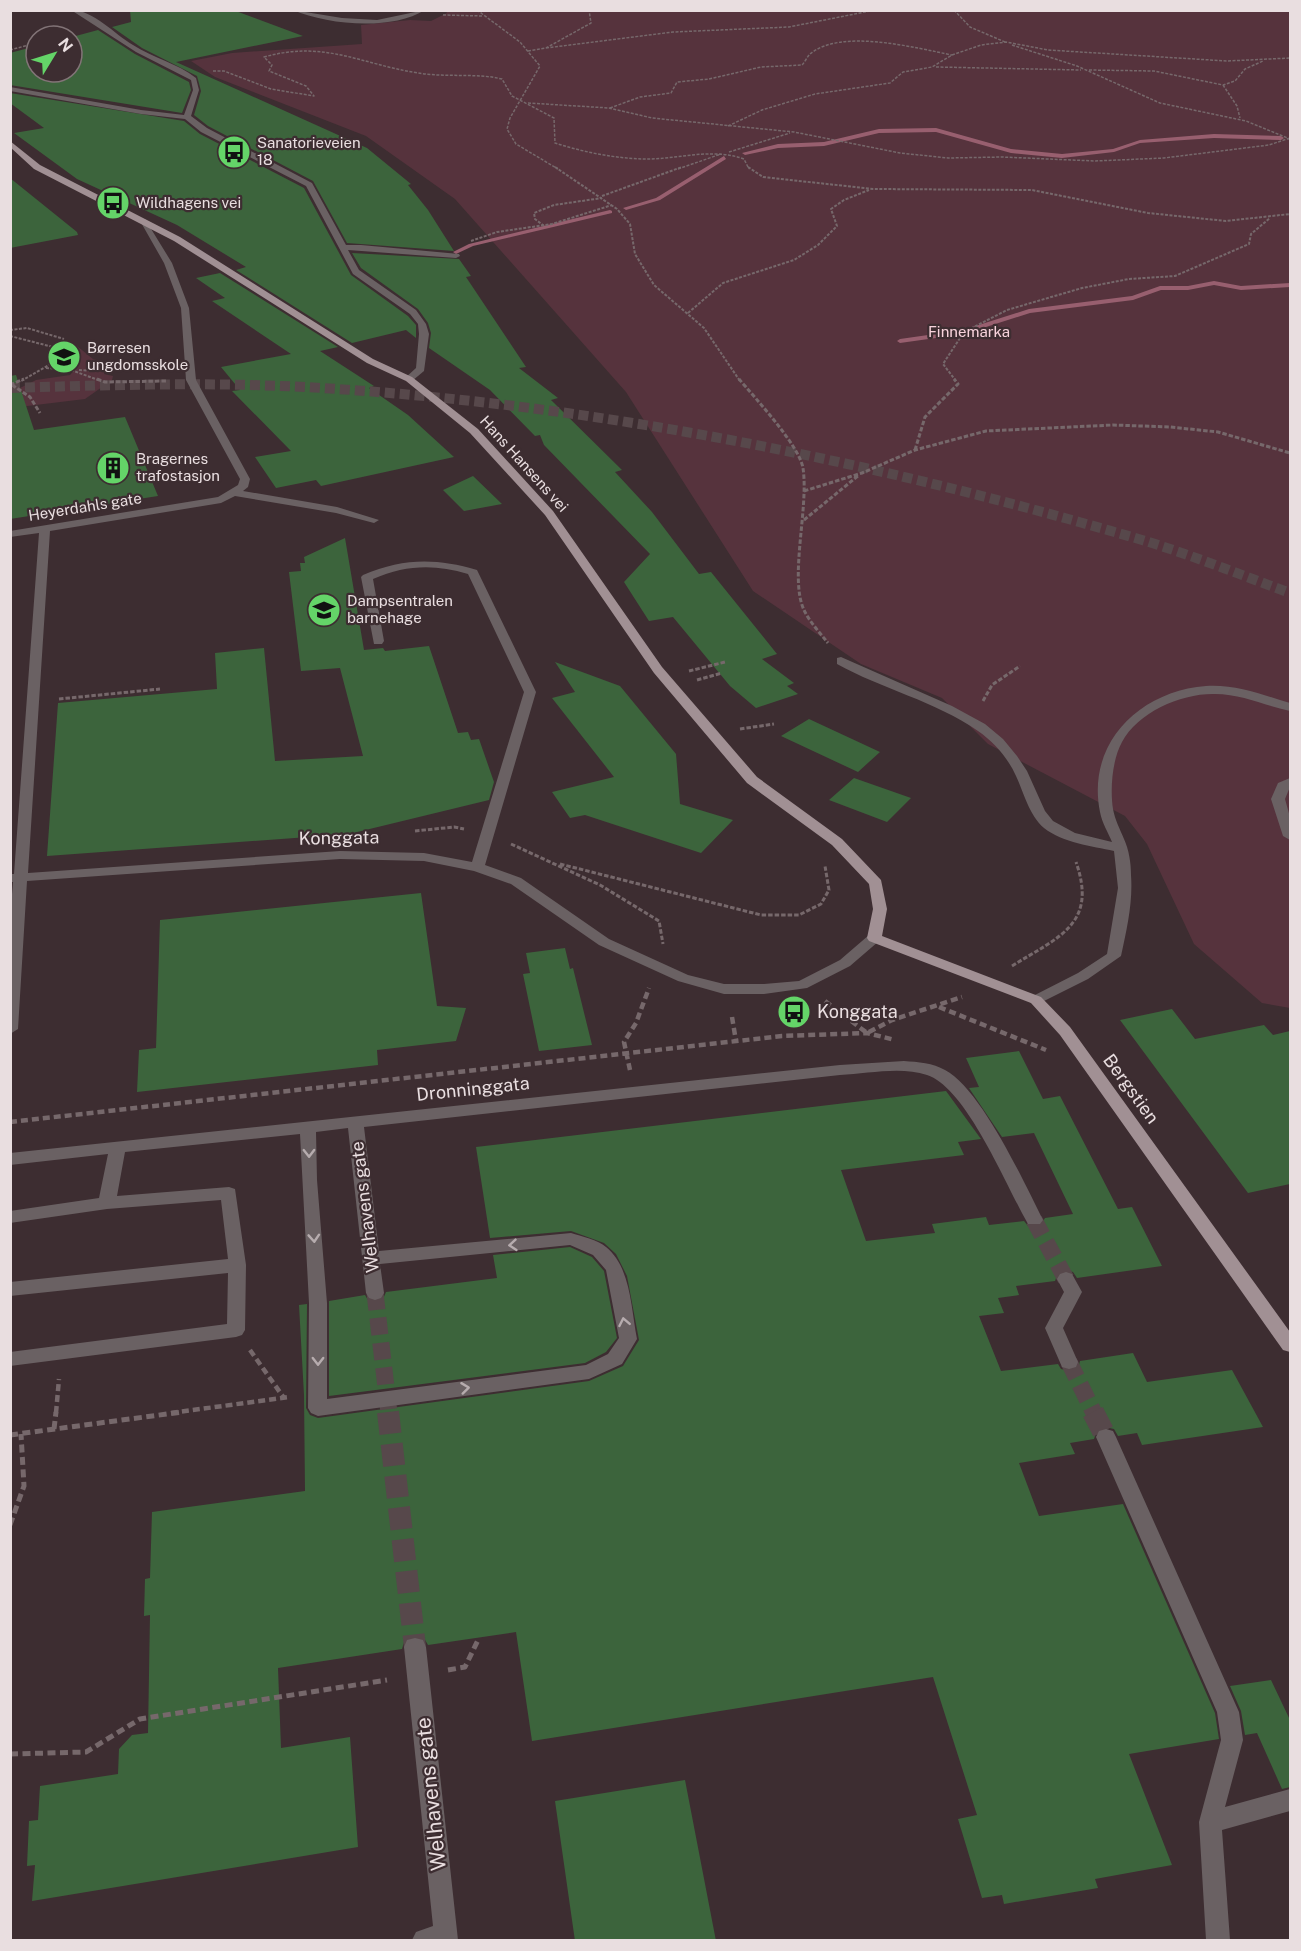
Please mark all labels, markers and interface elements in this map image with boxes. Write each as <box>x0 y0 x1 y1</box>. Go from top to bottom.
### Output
north arrow <box>24 24 84 84</box>
text: N <box>54 34 77 56</box>
bus stop icon: Sanatorieveien 18 <box>216 134 252 170</box>
place label: Sanatorieveien 18 <box>257 134 361 168</box>
bus stop icon: Wildhagens vei <box>95 185 131 221</box>
place label: Wildhagens vei <box>136 194 241 211</box>
park label: Finnemarka <box>928 323 1010 340</box>
school or university icon: Børresen ungdomsskole <box>46 339 82 375</box>
place label: Børresen ungdomsskole <box>87 339 188 373</box>
street label: Hans Hansens vei <box>477 412 572 515</box>
building icon: Bragernes trafostasjon <box>95 450 131 486</box>
place label: Bragernes trafostasjon <box>136 450 220 484</box>
street label: Heyerdahls gate <box>27 489 143 524</box>
school or university icon: Dampsentralen barnehage <box>306 592 342 628</box>
place label: Dampsentralen barnehage <box>347 592 453 626</box>
street label: Konggata <box>298 826 380 849</box>
bus stop icon: Konggata <box>776 994 812 1030</box>
place label: Konggata <box>817 1001 898 1022</box>
street label: Bergstien <box>1099 1050 1164 1128</box>
street label: Dronninggata <box>415 1072 531 1105</box>
street label: Welhavens gate <box>346 1140 383 1274</box>
one-way arrow <box>303 1148 315 1157</box>
one-way arrow <box>307 1234 320 1243</box>
one-way arrow <box>508 1238 517 1251</box>
one-way arrow <box>618 1317 631 1327</box>
one-way arrow <box>312 1357 324 1366</box>
one-way arrow <box>460 1383 470 1395</box>
street label: Welhavens gate <box>410 1716 451 1872</box>

